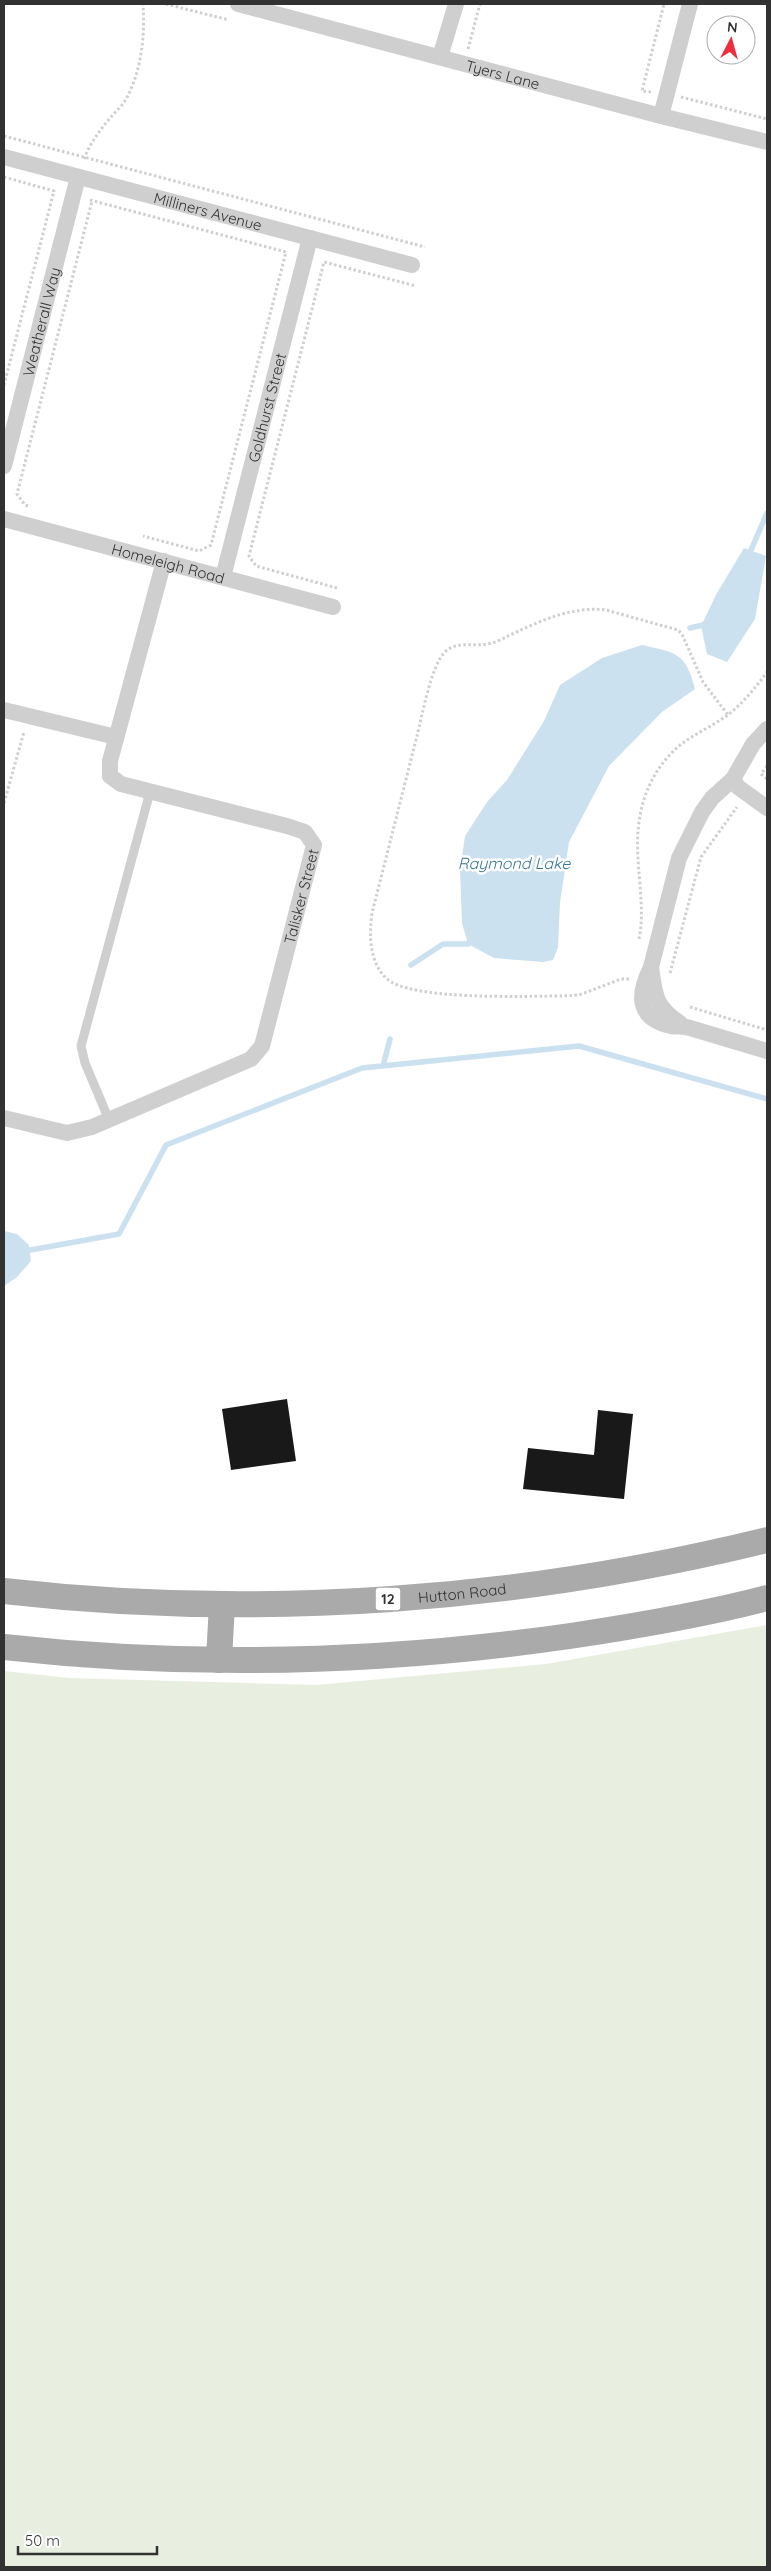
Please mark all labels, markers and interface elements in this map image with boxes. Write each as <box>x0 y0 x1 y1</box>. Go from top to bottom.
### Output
north arrow <box>706 15 756 65</box>
text: N <box>726 18 738 37</box>
street label: Tyers Lane <box>464 55 542 93</box>
street label: Milliners Avenue <box>152 188 264 234</box>
street label: Weatherall Way <box>18 265 64 378</box>
street label: Goldhurst Street <box>243 351 290 464</box>
street label: Homeleigh Road <box>110 539 227 587</box>
street label: Talisker Street <box>279 847 322 946</box>
water label: Raymond Lake <box>458 853 571 873</box>
street label: Hutton Road <box>417 1579 507 1606</box>
road number: 12 <box>376 1588 400 1610</box>
scale bar <box>18 2524 156 2556</box>
text: 50 m <box>25 2531 60 2550</box>

